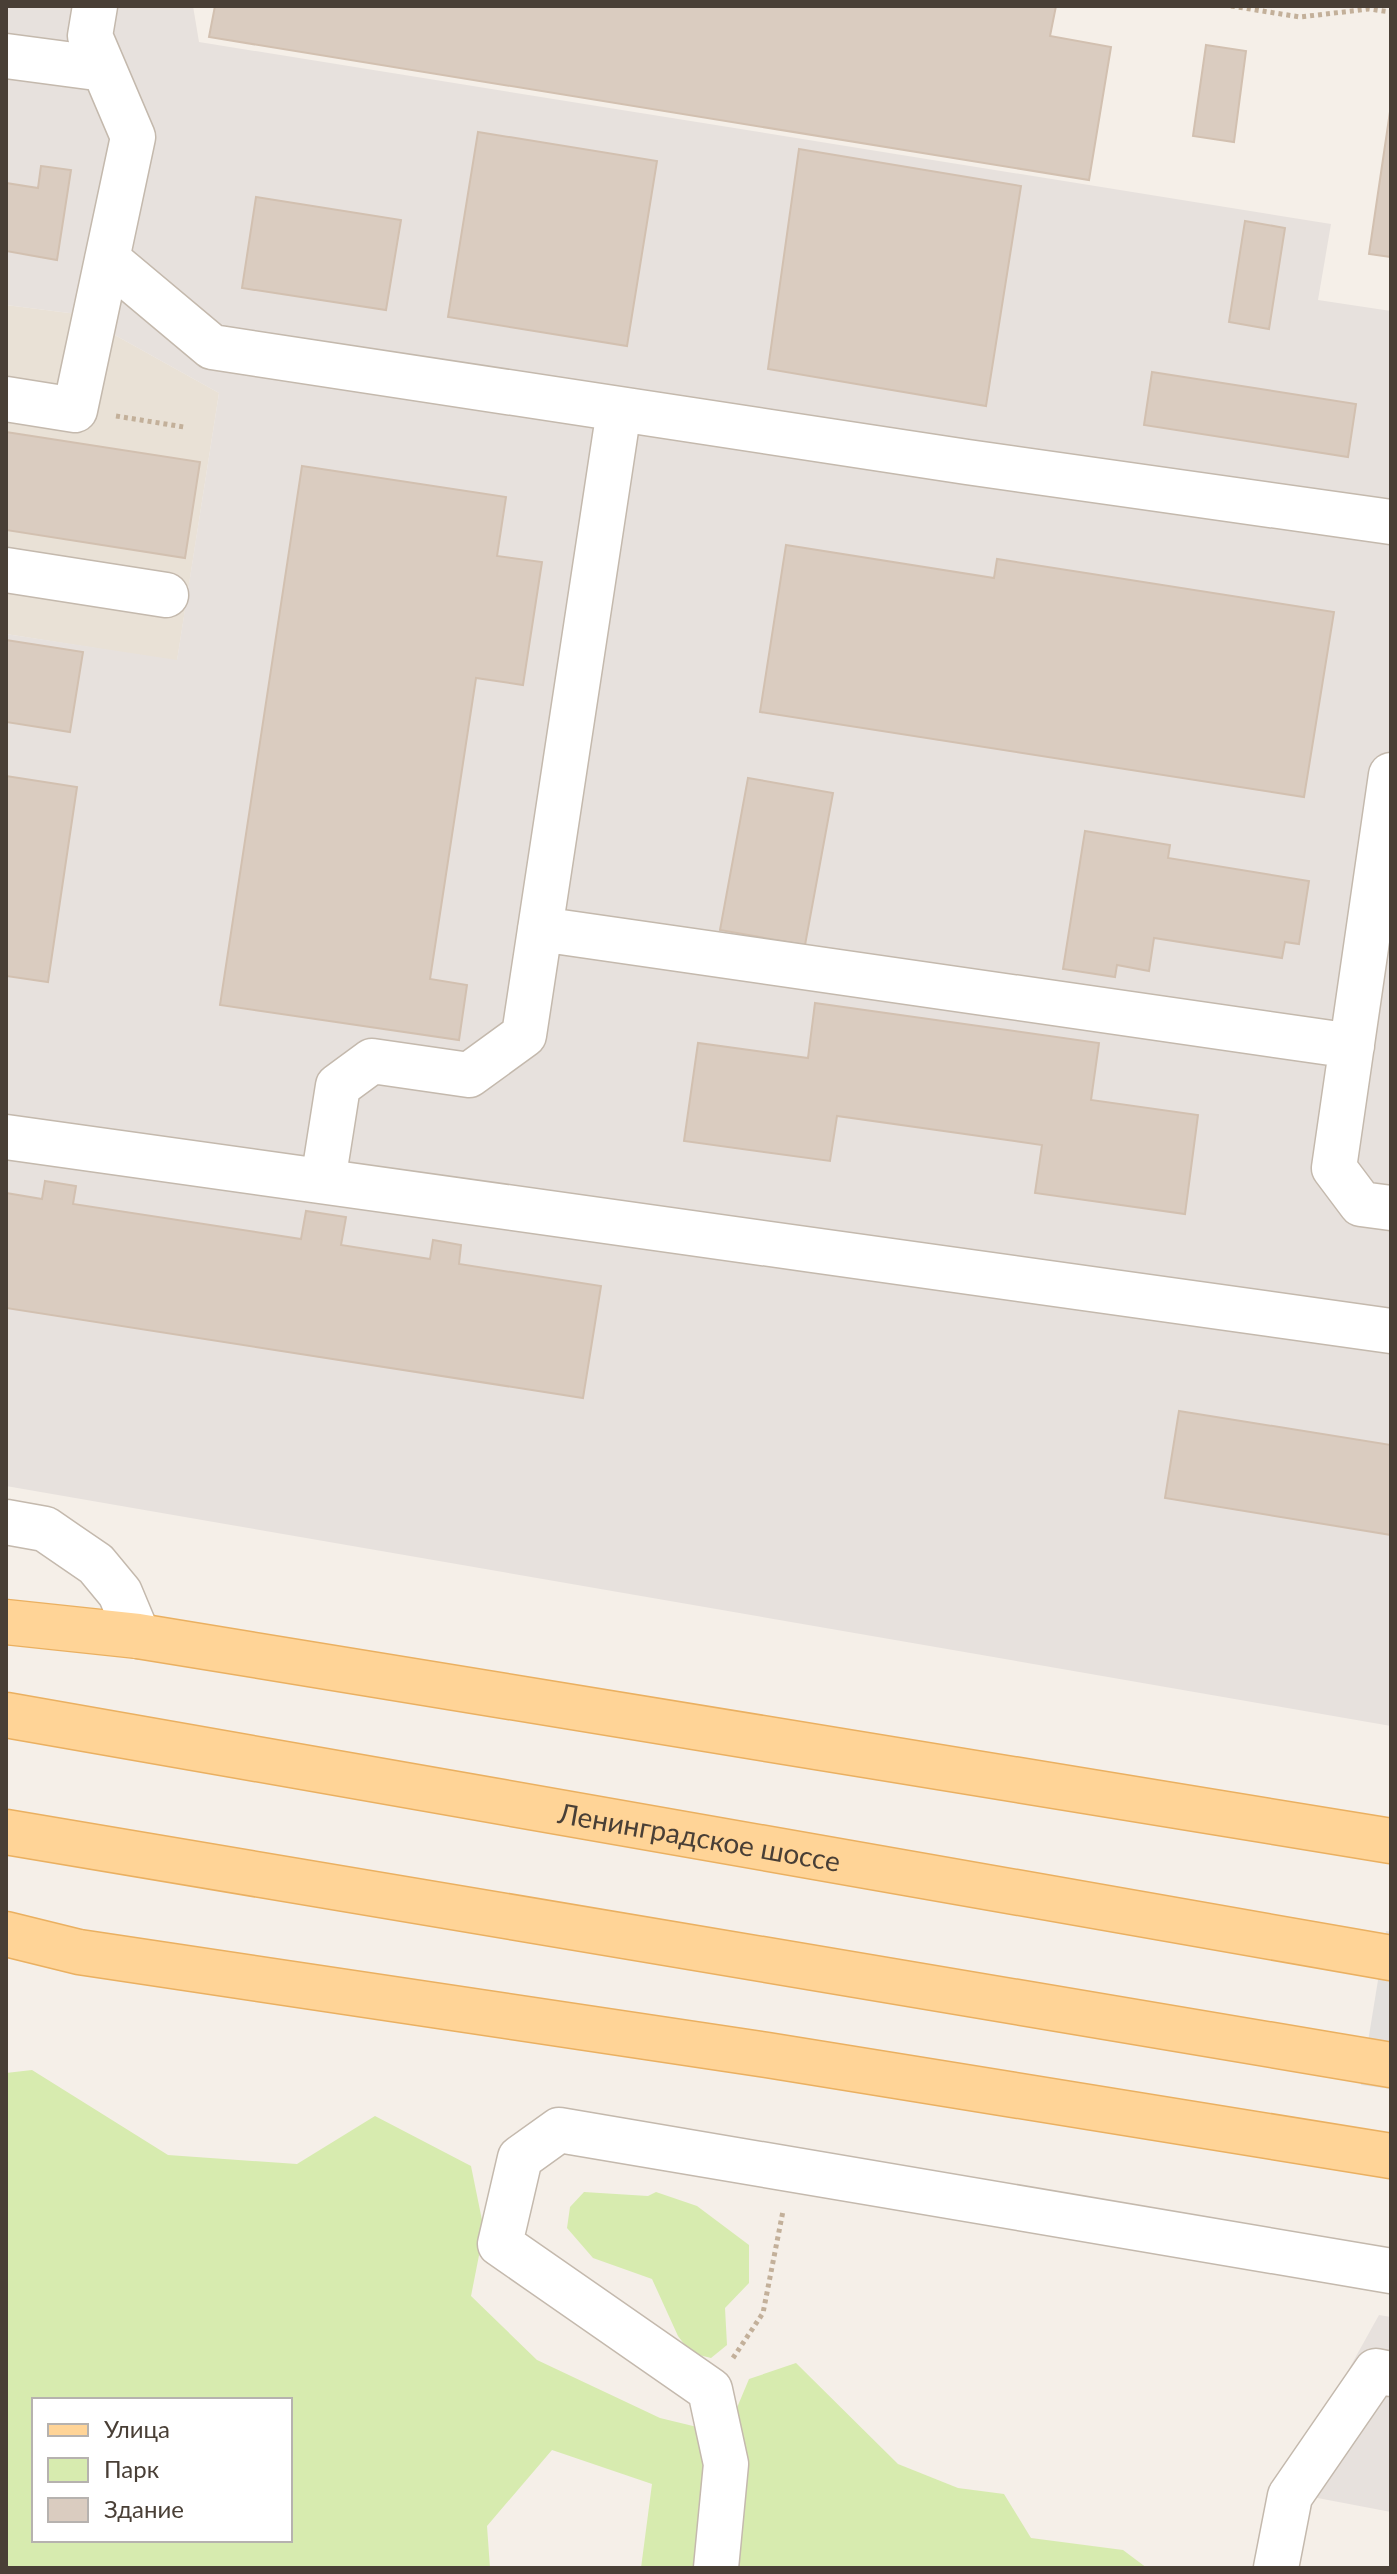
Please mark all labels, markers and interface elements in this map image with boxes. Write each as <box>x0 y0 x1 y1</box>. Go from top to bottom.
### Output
street label: Ленинградское шоссе <box>555 1795 843 1878</box>
legend <box>32 2398 292 2542</box>
text: Улица <box>104 2414 170 2443</box>
text: Парк <box>104 2454 160 2483</box>
text: Здание <box>104 2494 184 2523</box>

